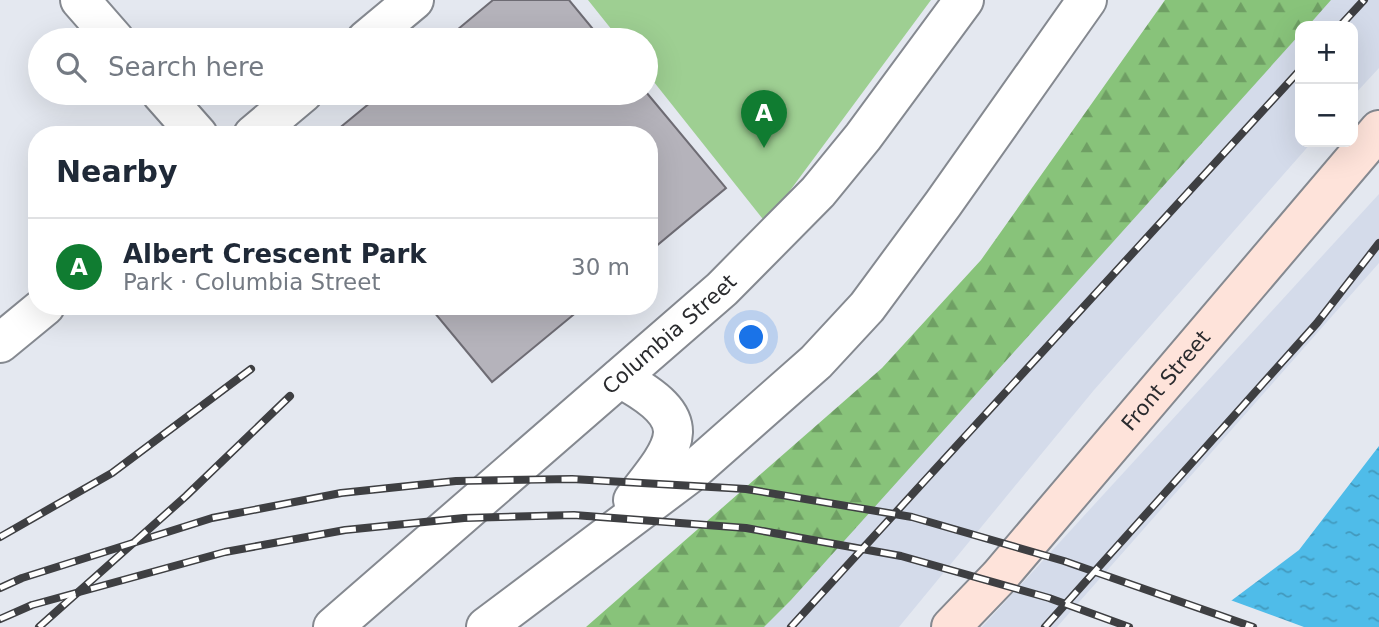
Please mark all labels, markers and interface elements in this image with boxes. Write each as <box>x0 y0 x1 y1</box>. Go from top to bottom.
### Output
map controls <box>1295 21 1358 147</box>
button: + <box>1295 21 1358 84</box>
search box <box>28 28 658 105</box>
icon: search <box>52 48 90 86</box>
text: Search here <box>108 52 264 82</box>
button: − <box>1295 84 1358 147</box>
pin: A <box>741 90 787 148</box>
text: Nearby <box>56 154 178 189</box>
text: Albert Crescent Park <box>123 239 427 269</box>
text: A <box>70 254 88 280</box>
text: 30 m <box>571 254 630 280</box>
text: Park · Columbia Street <box>123 269 380 295</box>
street label: Columbia Street <box>598 270 741 399</box>
your location <box>734 320 768 354</box>
street label: Front Street <box>1117 326 1215 436</box>

